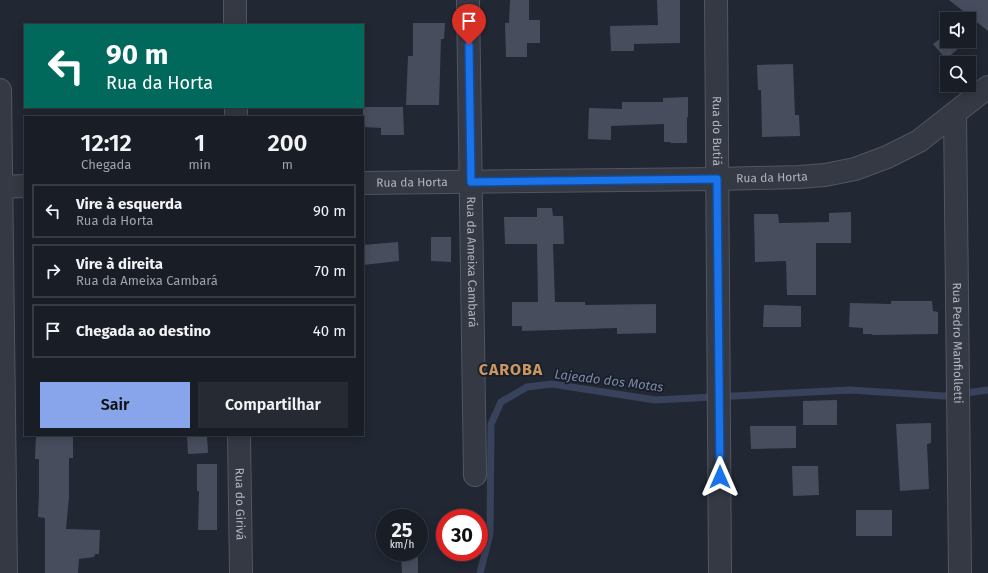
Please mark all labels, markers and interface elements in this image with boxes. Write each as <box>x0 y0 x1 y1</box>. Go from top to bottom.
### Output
pin <box>452 4 486 45</box>
icon: arrive <box>458 10 480 32</box>
map controls <box>940 12 976 92</box>
button: sound <box>940 12 976 48</box>
text: 90 m <box>106 38 168 71</box>
icon: left <box>40 40 92 92</box>
button: search <box>940 56 976 92</box>
text: Rua da Horta <box>106 72 213 94</box>
street label: Rua do Butiá <box>710 96 724 166</box>
text: 12:12 <box>81 129 132 157</box>
text: 1 <box>194 129 205 157</box>
text: 200 <box>267 129 307 157</box>
text: Chegada <box>81 157 131 172</box>
text: min <box>188 157 211 172</box>
text: m <box>282 157 293 172</box>
street label: Rua da Horta <box>736 169 808 186</box>
street label: Rua da Horta <box>376 175 448 190</box>
text: Vire à esquerda <box>76 195 182 213</box>
street label: Rua da Ameixa Cambará <box>464 196 480 328</box>
icon: left <box>42 200 64 222</box>
text: 90 m <box>313 202 346 220</box>
text: Rua da Horta <box>76 213 153 228</box>
text: Vire à direita <box>76 255 163 273</box>
icon: right <box>42 260 64 282</box>
text: 70 m <box>314 262 346 280</box>
text: Rua da Ameixa Cambará <box>76 273 218 288</box>
street label: Rua Pedro Manfiolletti <box>950 282 965 404</box>
icon: arrive <box>42 320 64 342</box>
text: Chegada ao destino <box>76 322 211 340</box>
text: 40 m <box>313 322 346 340</box>
district label: CAROBA <box>479 360 543 379</box>
water label: Lajeado dos Motas <box>554 366 664 395</box>
button: Sair <box>40 382 190 428</box>
button: Compartilhar <box>198 382 348 428</box>
position arrow <box>699 456 741 498</box>
street label: Rua do Girivá <box>232 468 248 540</box>
speed limit sign: 30 <box>436 509 488 561</box>
text: 25 <box>391 518 413 542</box>
text: km/h <box>390 539 414 551</box>

